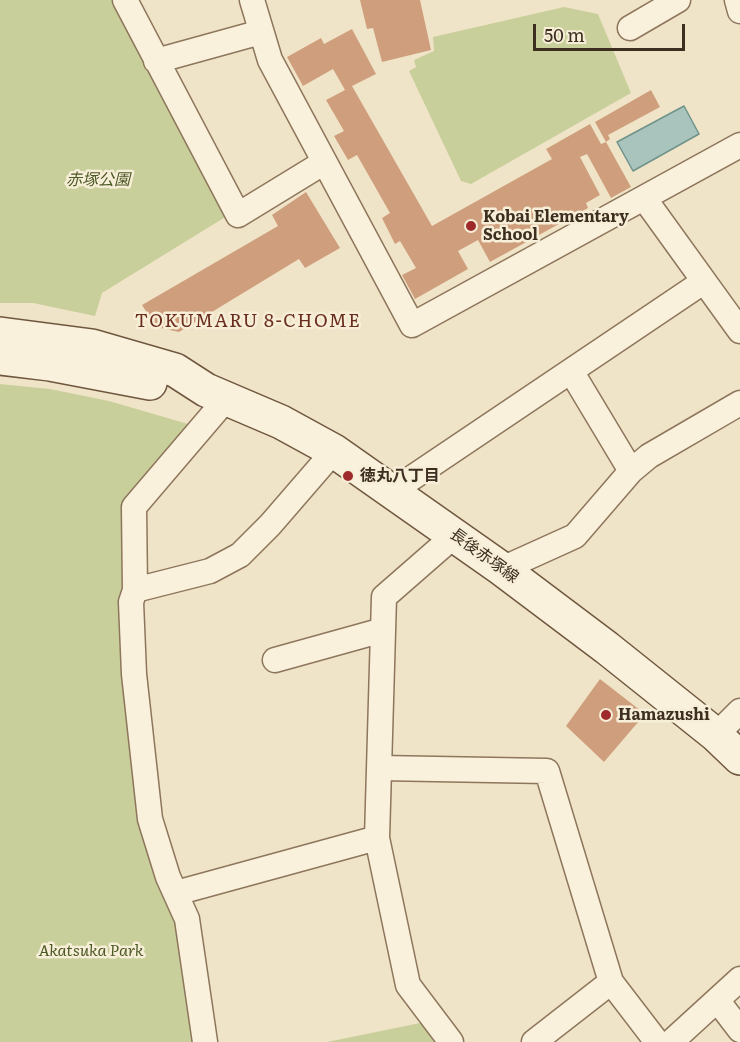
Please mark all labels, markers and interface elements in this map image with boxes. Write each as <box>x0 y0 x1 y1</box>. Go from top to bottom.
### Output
scale bar <box>536 12 688 50</box>
text: 50 m <box>544 21 585 48</box>
park label: 赤塚公園 <box>66 170 130 190</box>
place label: Kobai Elementary School <box>483 207 629 245</box>
marker: Kobai Elementary School <box>464 219 478 233</box>
district label: TOKUMARU 8-CHOME <box>135 311 361 333</box>
place label: 徳丸八丁目 <box>360 466 440 486</box>
marker: 徳丸八丁目 <box>341 469 355 483</box>
street label: 長後赤塚線 <box>446 525 522 587</box>
place label: Hamazushi <box>618 705 710 725</box>
marker: Hamazushi <box>599 708 613 722</box>
park label: Akatsuka Park <box>38 941 144 961</box>

